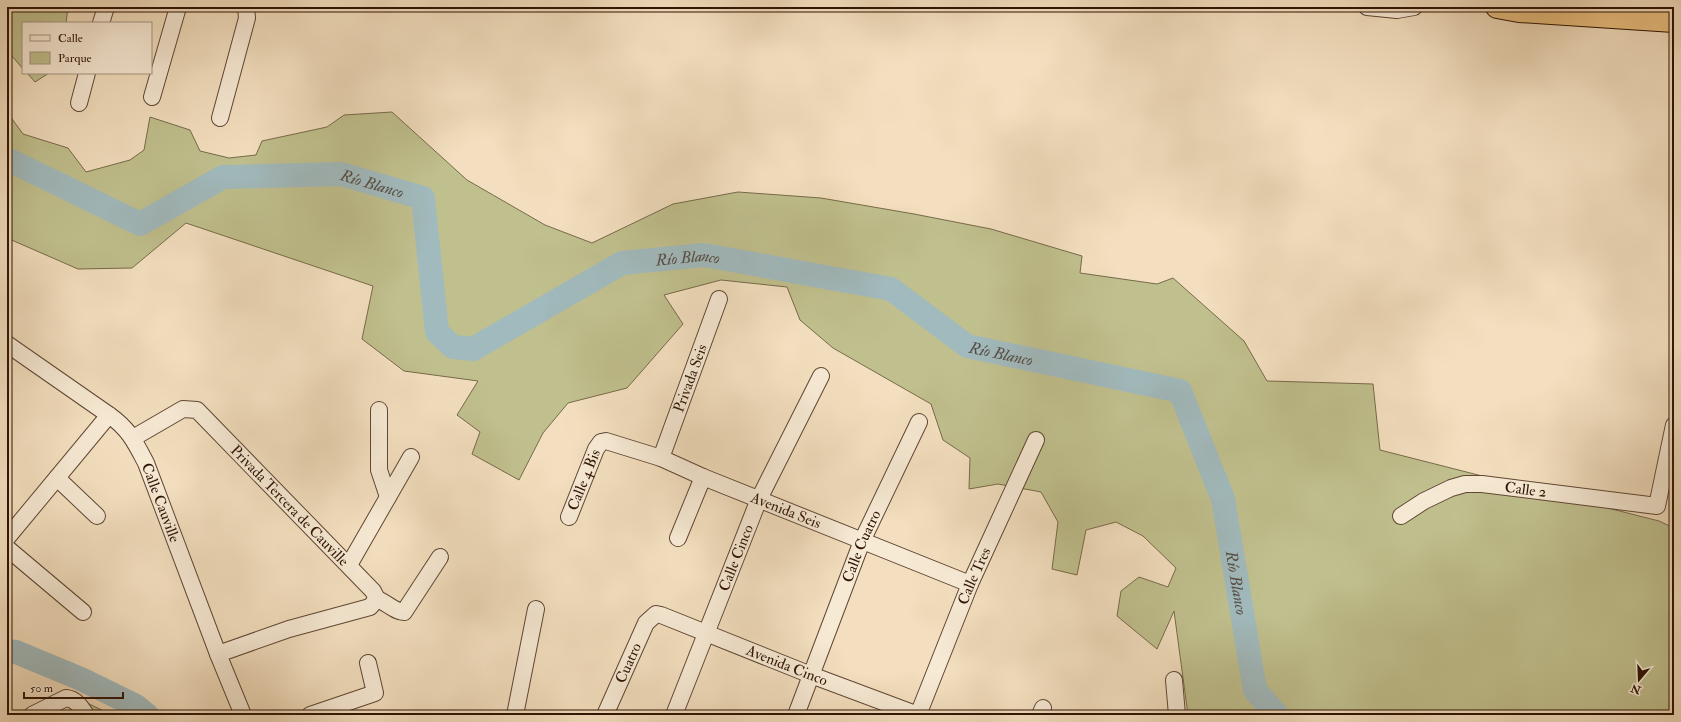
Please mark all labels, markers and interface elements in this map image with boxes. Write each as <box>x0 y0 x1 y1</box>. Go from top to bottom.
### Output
legend <box>22 22 152 74</box>
text: Calle <box>58 31 83 46</box>
text: Parque <box>58 51 92 66</box>
water label: Río Blanco <box>337 165 406 203</box>
water label: Río Blanco <box>654 246 722 271</box>
water label: Río Blanco <box>966 338 1035 371</box>
street label: Privada Seis <box>669 342 712 415</box>
street label: Privada Tercera de Cauville <box>226 441 353 571</box>
street label: Calle 4 Bis <box>564 447 605 513</box>
street label: Calle Cauville <box>137 460 184 545</box>
street label: Calle 2 <box>1504 478 1548 502</box>
street label: Avenida Seis <box>747 488 824 533</box>
street label: Calle Cuatro <box>838 507 885 585</box>
street label: Calle Cinco <box>715 522 758 594</box>
street label: Calle Tres <box>954 544 995 608</box>
water label: Río Blanco <box>1221 548 1251 617</box>
street label: Cuatro <box>611 640 646 686</box>
street label: Avenida Cinco <box>742 641 830 690</box>
north arrow <box>1619 660 1659 700</box>
scale bar <box>24 674 123 700</box>
text: 50 m <box>30 681 54 696</box>
text: N <box>1628 681 1644 697</box>

